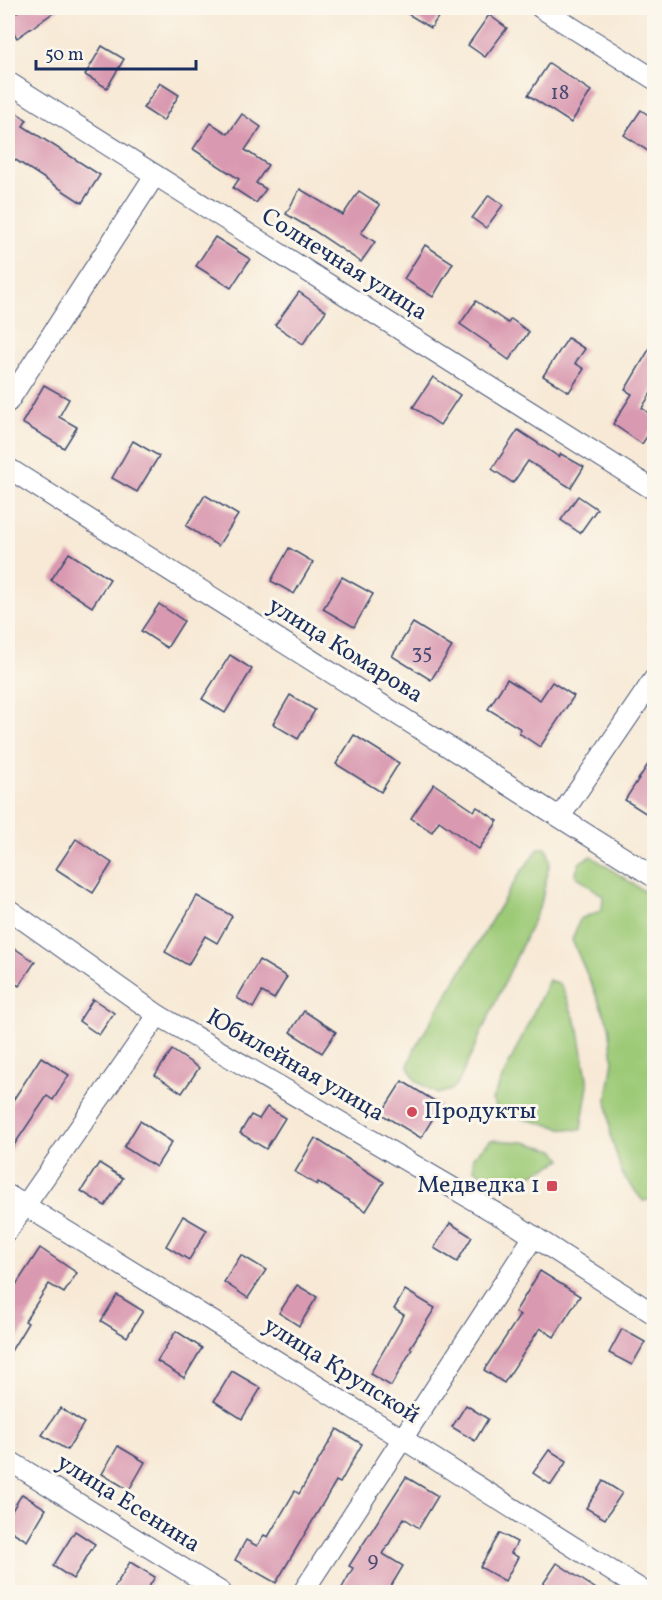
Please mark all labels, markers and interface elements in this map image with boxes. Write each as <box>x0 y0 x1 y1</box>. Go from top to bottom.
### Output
scale bar <box>36 33 196 71</box>
text: 50 m <box>45 43 84 68</box>
house number: 18 <box>551 79 569 108</box>
street label: Солнечная улица <box>254 200 434 330</box>
street label: улица Комарова <box>261 590 429 712</box>
house number: 35 <box>412 638 432 667</box>
street label: Юбилейная улица <box>200 1001 390 1131</box>
place label: Продукты <box>424 1095 536 1129</box>
marker: Продукты <box>405 1105 419 1119</box>
place label: Медведка 1 <box>417 1169 540 1203</box>
marker: Медведка 1 <box>545 1179 559 1193</box>
street label: улица Крупской <box>256 1309 426 1433</box>
street label: улица Есенина <box>49 1446 207 1562</box>
house number: 9 <box>368 1546 379 1575</box>

